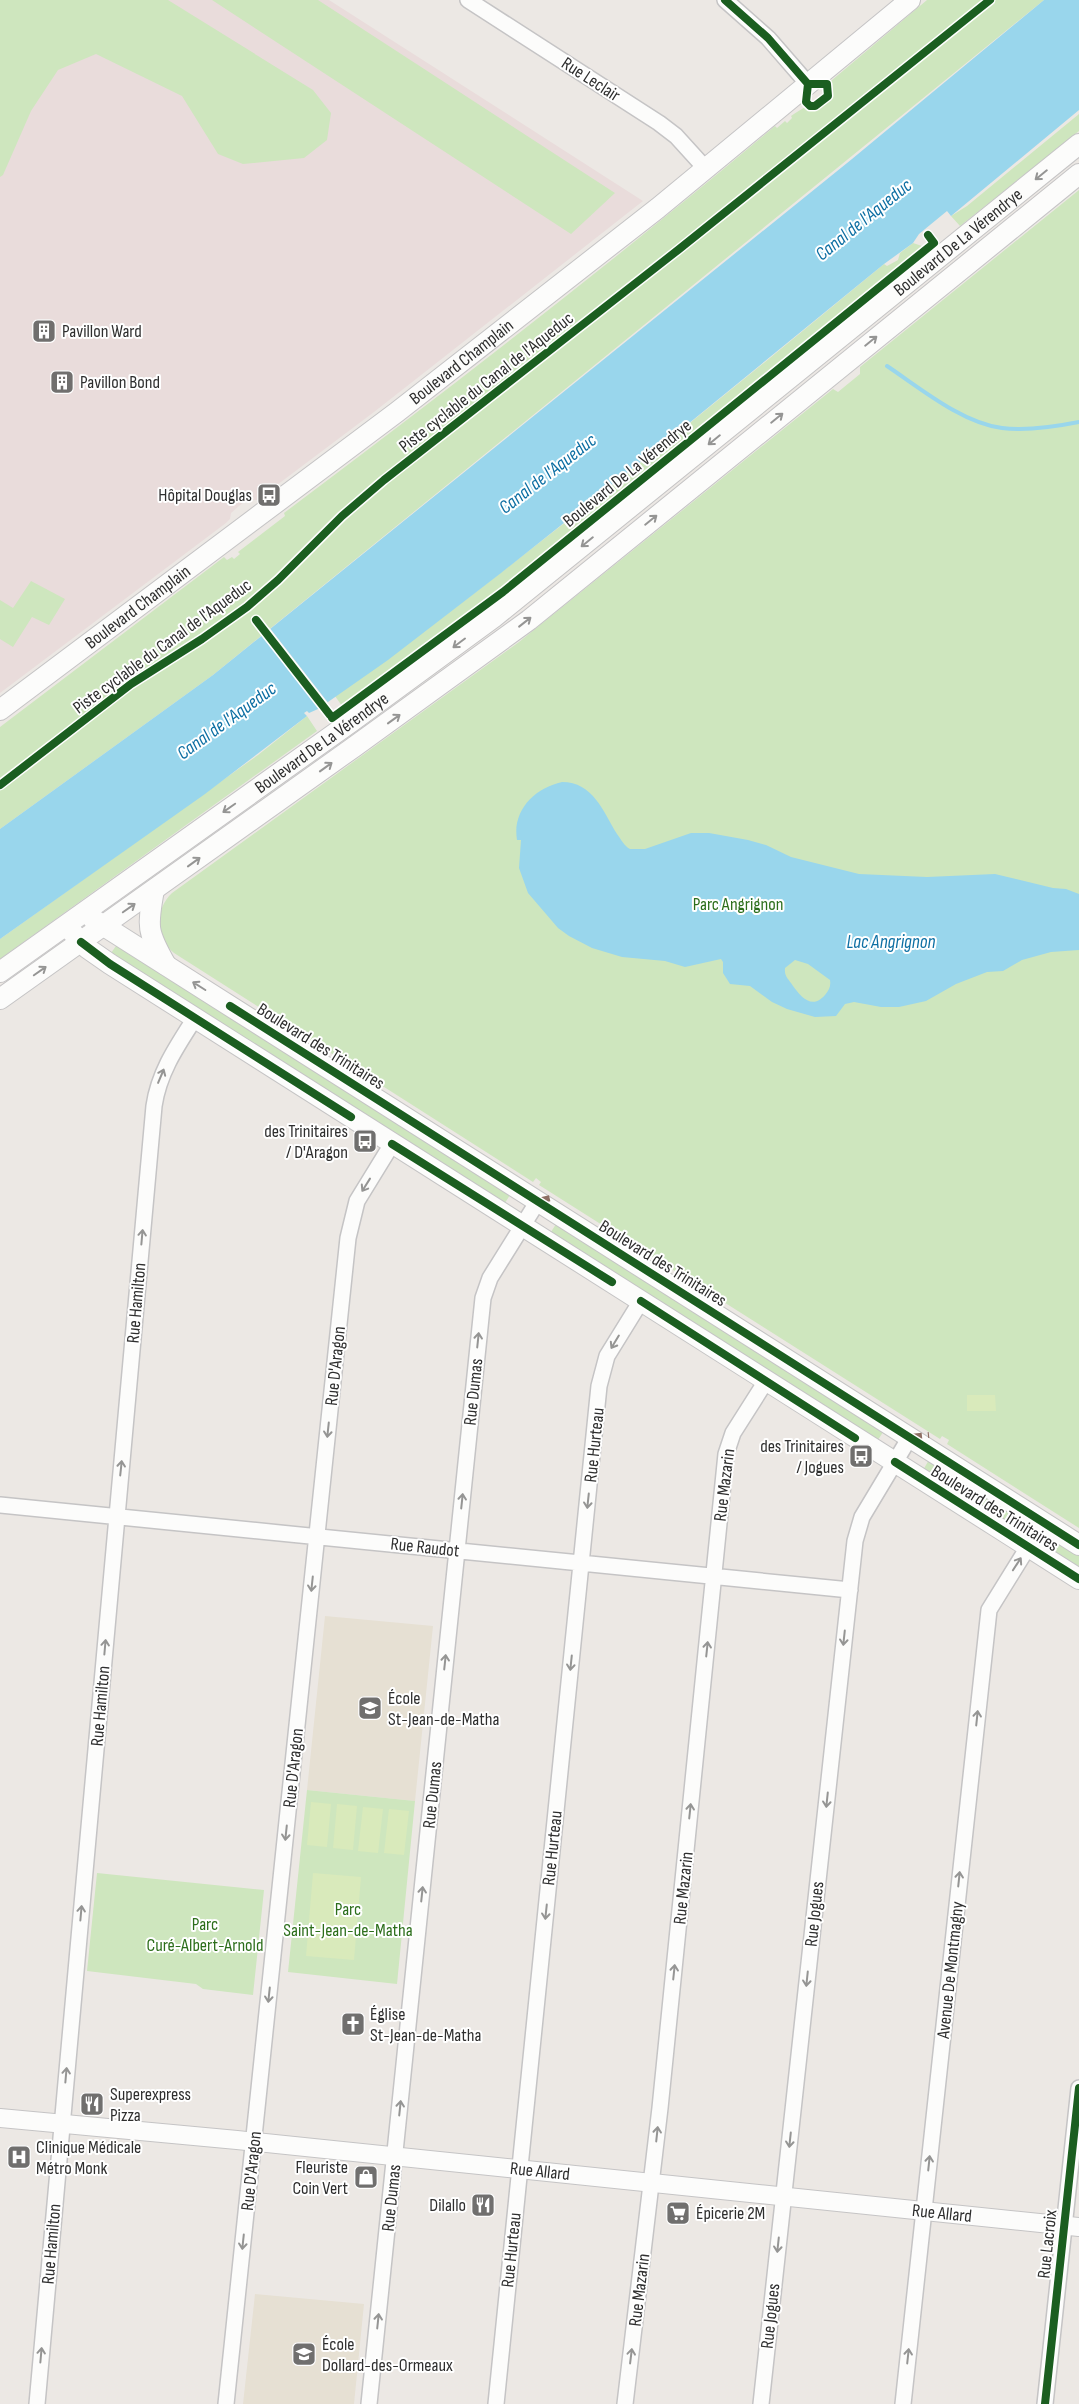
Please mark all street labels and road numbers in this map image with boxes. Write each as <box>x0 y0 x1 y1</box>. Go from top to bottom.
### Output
street label: Rue Leclair <box>557 53 624 106</box>
street label: Boulevard De La Vérendrye <box>890 184 1027 301</box>
street label: Piste cyclable du Canal de l'Aqueduc <box>395 308 578 457</box>
street label: Boulevard Champlain <box>405 315 518 409</box>
street label: Boulevard De La Vérendrye <box>559 415 696 532</box>
street label: Boulevard Champlain <box>81 561 195 653</box>
street label: Piste cyclable du Canal de l'Aqueduc <box>69 575 256 718</box>
street label: Boulevard De La Vérendrye <box>251 688 393 798</box>
street label: Boulevard des Trinitaires <box>253 999 388 1094</box>
street label: Boulevard des Trinitaires <box>595 1216 730 1311</box>
street label: Rue Hamilton <box>123 1262 150 1344</box>
street label: Rue D'Aragon <box>321 1325 350 1407</box>
street label: Rue Dumas <box>460 1358 487 1427</box>
street label: Rue Hurteau <box>580 1407 609 1483</box>
street label: Rue Mazarin <box>710 1447 739 1523</box>
street label: Boulevard des Trinitaires <box>927 1461 1062 1556</box>
street label: Rue Raudot <box>390 1533 461 1562</box>
street label: Rue Hamilton <box>87 1665 114 1747</box>
street label: Rue D'Aragon <box>279 1727 308 1809</box>
street label: Rue Dumas <box>419 1761 446 1830</box>
street label: Rue Hurteau <box>538 1810 567 1886</box>
street label: Rue Mazarin <box>669 1851 698 1926</box>
street label: Rue Jogues <box>801 1880 828 1948</box>
street label: Avenue De Montmagny <box>933 1900 968 2041</box>
street label: Rue D'Aragon <box>237 2130 266 2212</box>
street label: Rue Allard <box>509 2158 571 2185</box>
street label: Rue Dumas <box>378 2164 405 2233</box>
street label: Rue Allard <box>911 2200 973 2227</box>
street label: Rue Hamilton <box>38 2203 65 2285</box>
street label: Rue Lacroix <box>1033 2208 1062 2279</box>
street label: Rue Hurteau <box>497 2212 526 2288</box>
street label: Rue Mazarin <box>625 2252 654 2328</box>
street label: Rue Jogues <box>757 2282 784 2350</box>

